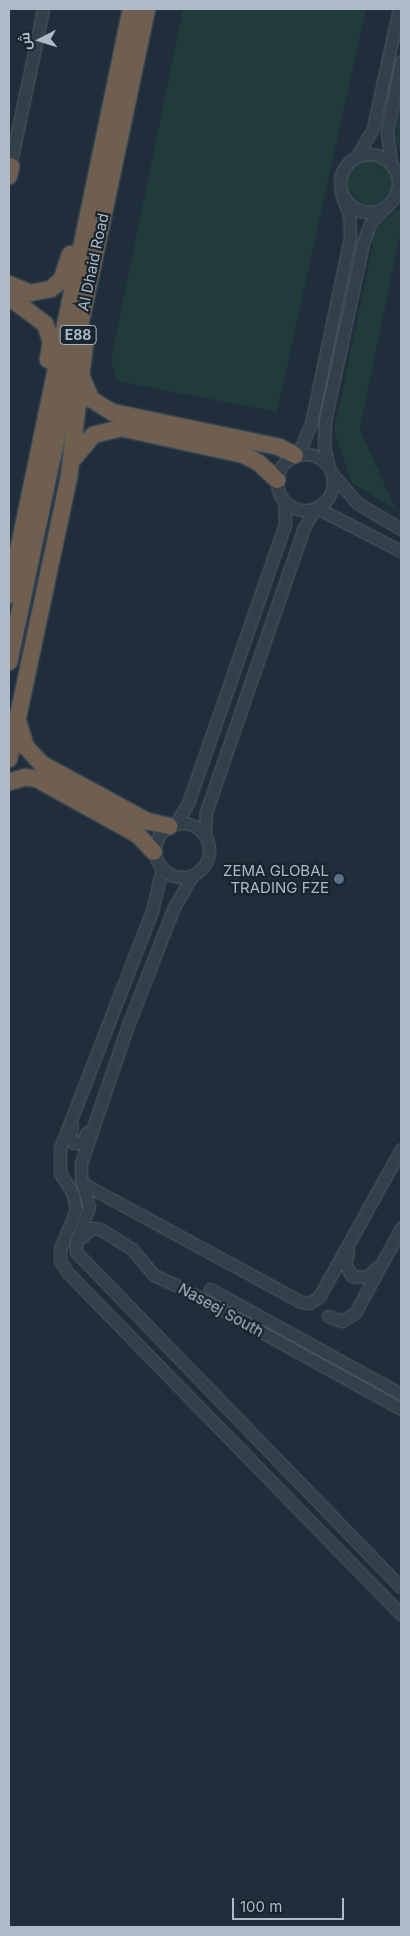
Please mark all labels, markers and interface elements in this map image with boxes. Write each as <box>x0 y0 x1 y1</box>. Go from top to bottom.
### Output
north arrow <box>15 15 65 65</box>
text: ش <box>15 32 34 51</box>
street label: Al Dhaid Road <box>74 211 112 313</box>
road number: E88 <box>59 324 97 346</box>
place label: ZEMA GLOBAL TRADING FZE <box>223 861 329 896</box>
marker: ZEMA GLOBAL TRADING FZE <box>333 873 345 885</box>
street label: Naseej South <box>175 1279 267 1341</box>
scale bar <box>235 1888 348 1920</box>
text: 100 m <box>240 1897 282 1916</box>

